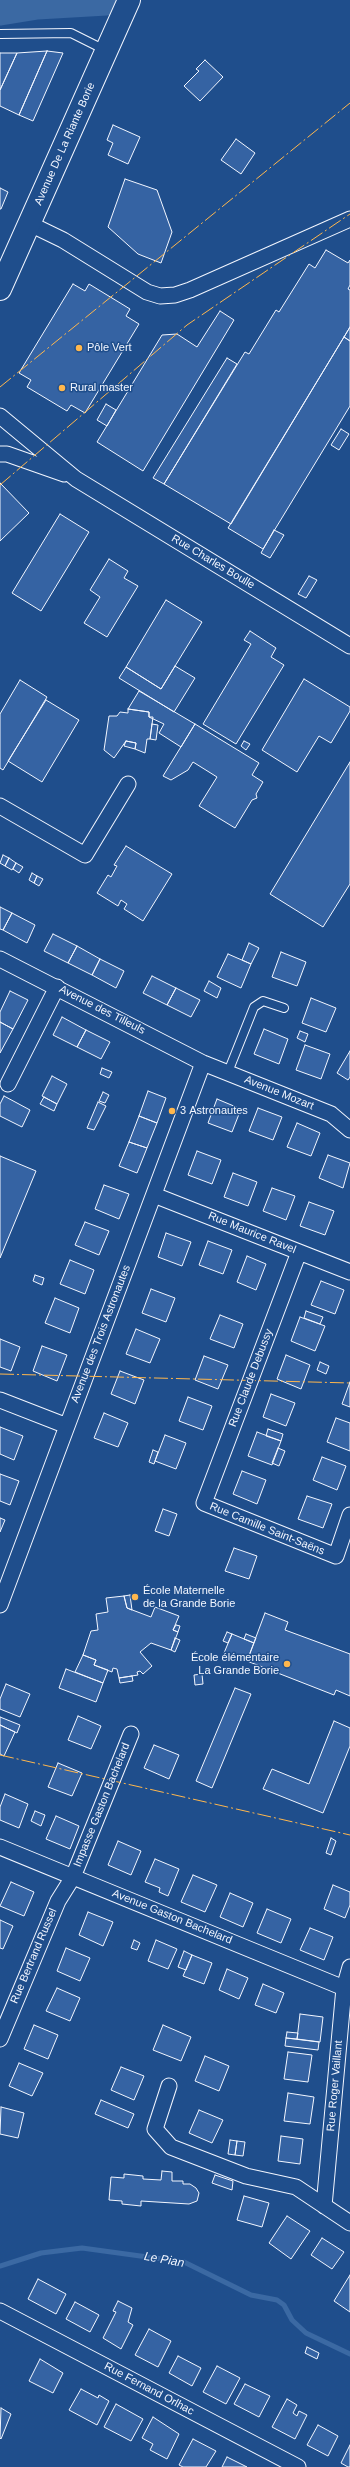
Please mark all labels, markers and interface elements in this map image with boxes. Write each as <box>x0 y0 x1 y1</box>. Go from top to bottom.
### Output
street label: Avenue De La Riante Borie <box>32 81 98 207</box>
place label: Pôle Vert <box>87 341 132 355</box>
marker: Pôle Vert <box>74 343 84 353</box>
place label: Rural master <box>70 381 133 395</box>
marker: Rural master <box>57 383 67 393</box>
street label: Rue Charles Boulle <box>169 532 257 592</box>
street label: Avenue des Tilleuls <box>57 983 147 1037</box>
street label: Avenue Mozart <box>242 1073 316 1113</box>
place label: 3 Astronautes <box>180 1104 248 1118</box>
marker: 3 Astronautes <box>167 1106 177 1116</box>
street label: Rue Maurice Ravel <box>206 1209 298 1257</box>
street label: Avenue des Trois Astronautes <box>69 1263 133 1405</box>
street label: Rue Claude Debussy <box>226 1327 276 1429</box>
street label: Rue Camille Saint-Saëns <box>208 1500 326 1558</box>
place label: École Maternelle de la Grande Borie <box>143 1584 235 1610</box>
marker: École Maternelle de la Grande Borie <box>130 1592 140 1602</box>
place label: École élémentaire La Grande Borie <box>191 1651 279 1677</box>
marker: École élémentaire La Grande Borie <box>282 1659 292 1669</box>
street label: Impasse Gaston Bachelard <box>71 1741 133 1869</box>
street label: Avenue Gaston Bachelard <box>110 1887 234 1947</box>
street label: Rue Bertrand Russel <box>8 1906 60 2006</box>
street label: Rue Roger Vaillant <box>324 2040 346 2132</box>
water label: Le Pian <box>143 2249 185 2271</box>
street label: Rue Fernand Orlhac <box>102 2360 196 2418</box>

